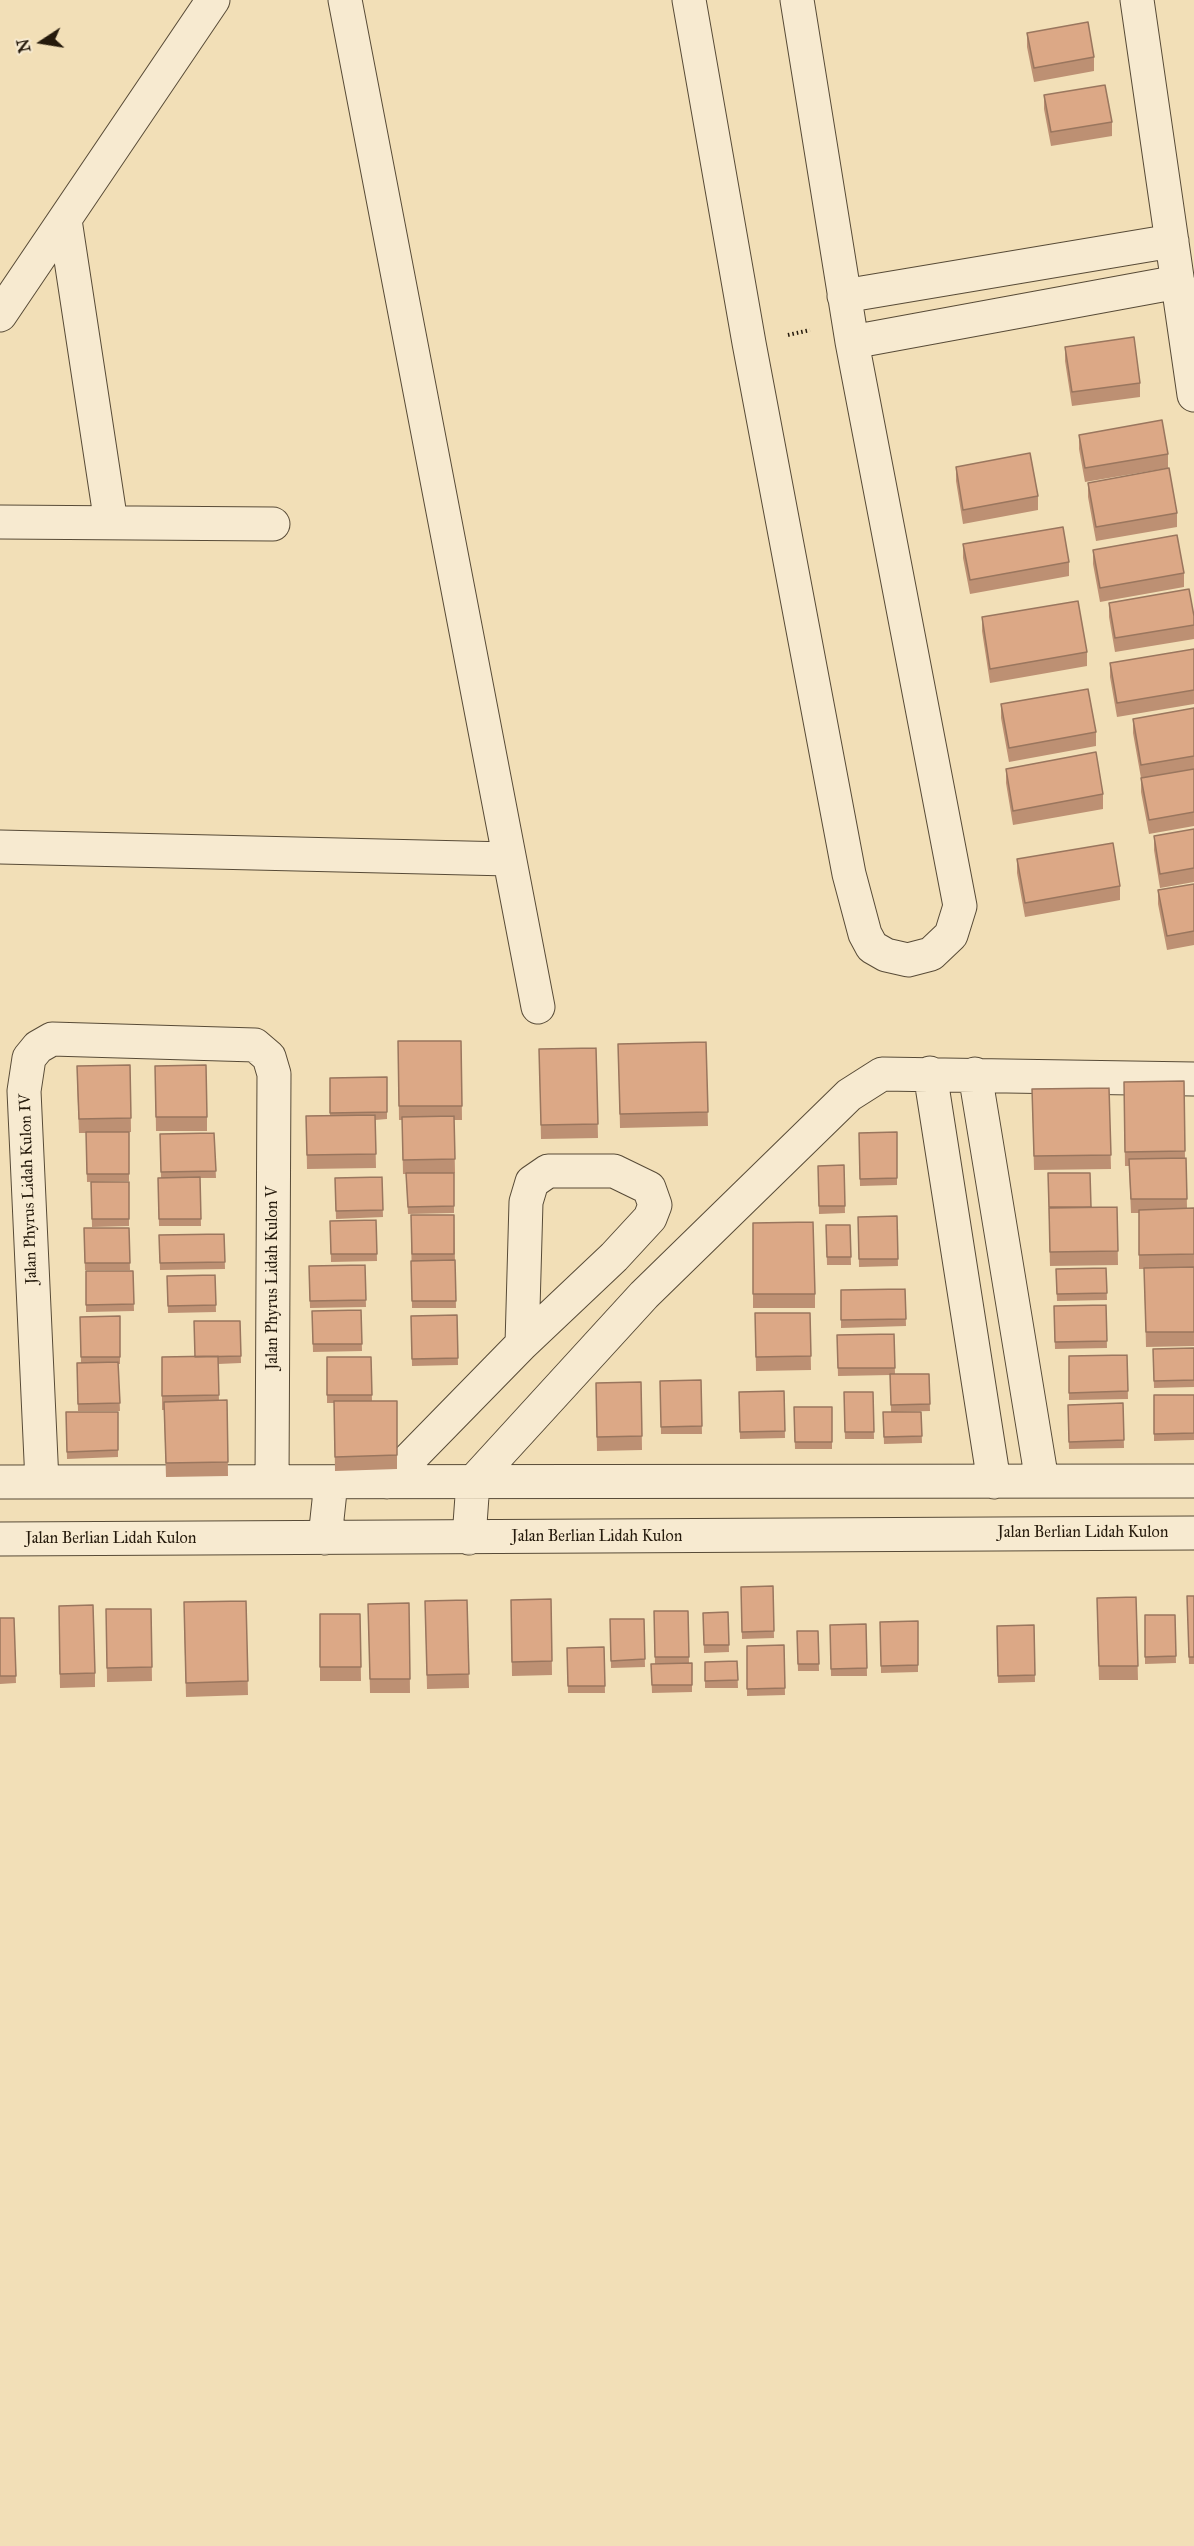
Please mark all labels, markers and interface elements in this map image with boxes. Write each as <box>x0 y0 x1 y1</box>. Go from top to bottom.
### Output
north arrow <box>12 12 72 72</box>
text: N <box>13 37 35 54</box>
street label: Jalan Phyrus Lidah Kulon IV <box>16 1093 42 1285</box>
street label: Jalan Phyrus Lidah Kulon V <box>263 1186 283 1370</box>
street label: Jalan Berlian Lidah Kulon <box>998 1523 1168 1543</box>
street label: Jalan Berlian Lidah Kulon <box>512 1527 682 1547</box>
street label: Jalan Berlian Lidah Kulon <box>26 1529 196 1549</box>

